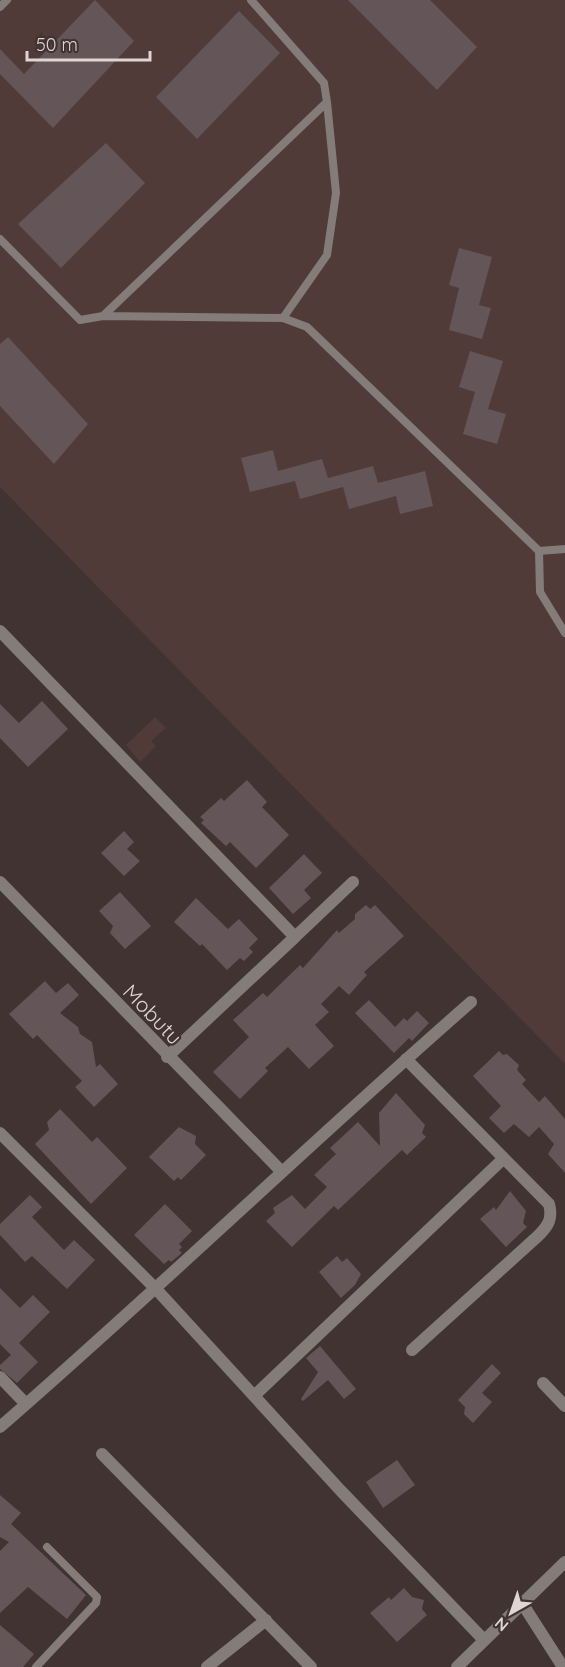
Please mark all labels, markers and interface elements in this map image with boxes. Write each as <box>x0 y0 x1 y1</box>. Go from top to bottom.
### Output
scale bar <box>27 24 150 62</box>
text: 50 m <box>36 33 78 56</box>
street label: Mobutu <box>118 978 188 1050</box>
north arrow <box>481 1583 541 1643</box>
text: N <box>490 1613 512 1636</box>

